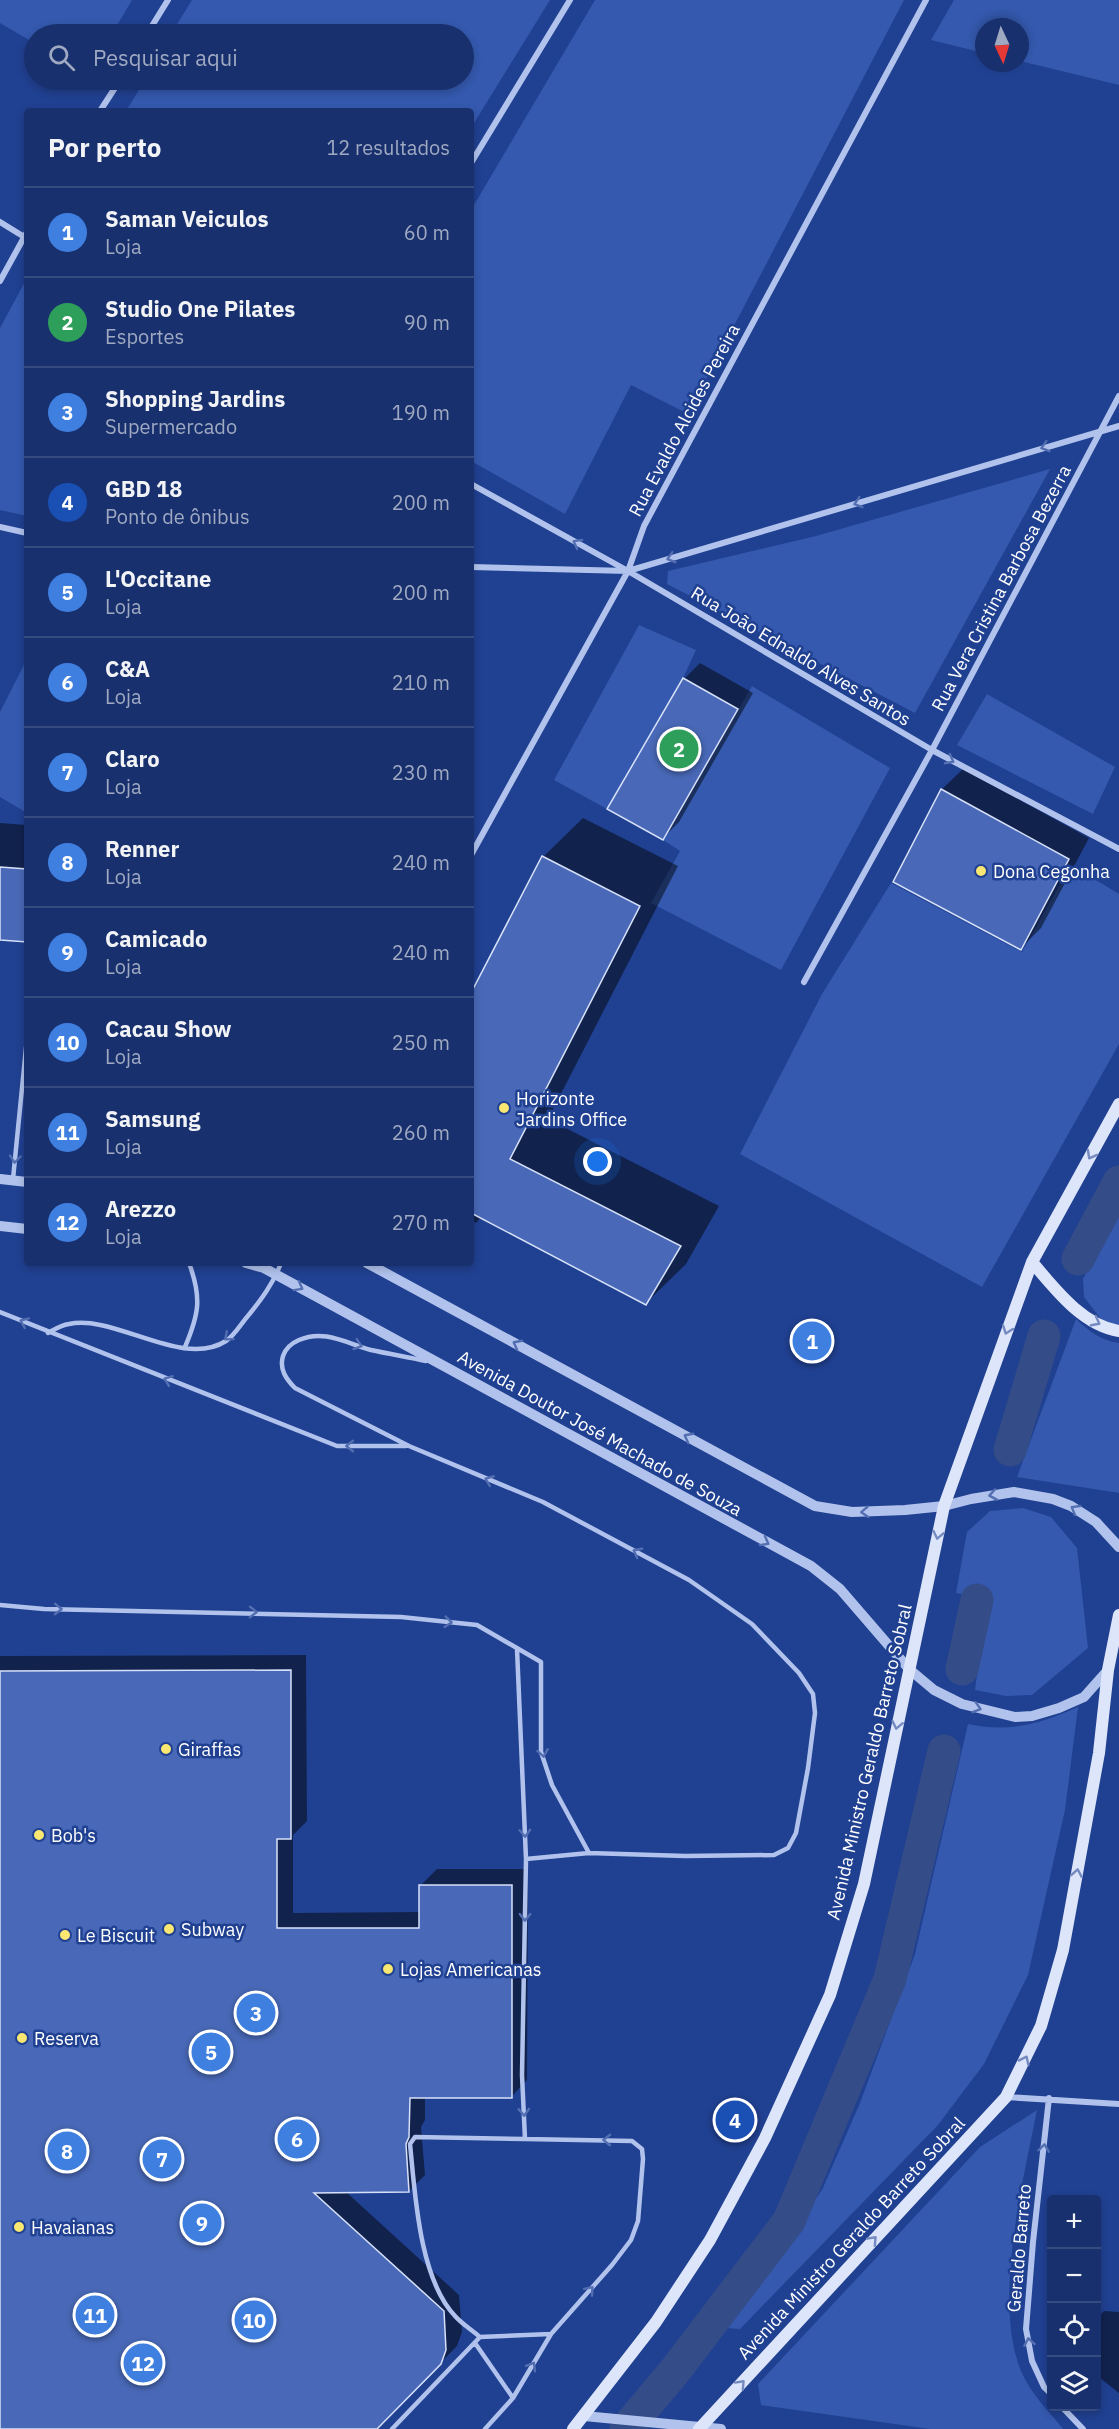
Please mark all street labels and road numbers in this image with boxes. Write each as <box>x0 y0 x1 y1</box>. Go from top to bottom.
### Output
street label: Rua Evaldo Alcides Pereira <box>623 319 745 520</box>
street label: Rua Vera Cristina Barbosa Bezerra <box>926 461 1076 715</box>
street label: Rua João Ednaldo Alves Santos <box>687 581 915 731</box>
street label: Avenida Doutor José Machado de Souza <box>454 1345 747 1521</box>
street label: Avenida Ministro Geraldo Barreto Sobral <box>821 1602 917 1922</box>
street label: Avenida Ministro Geraldo Barreto Sobral <box>732 2112 970 2364</box>
street label: Geraldo Barreto <box>1002 2183 1036 2313</box>

